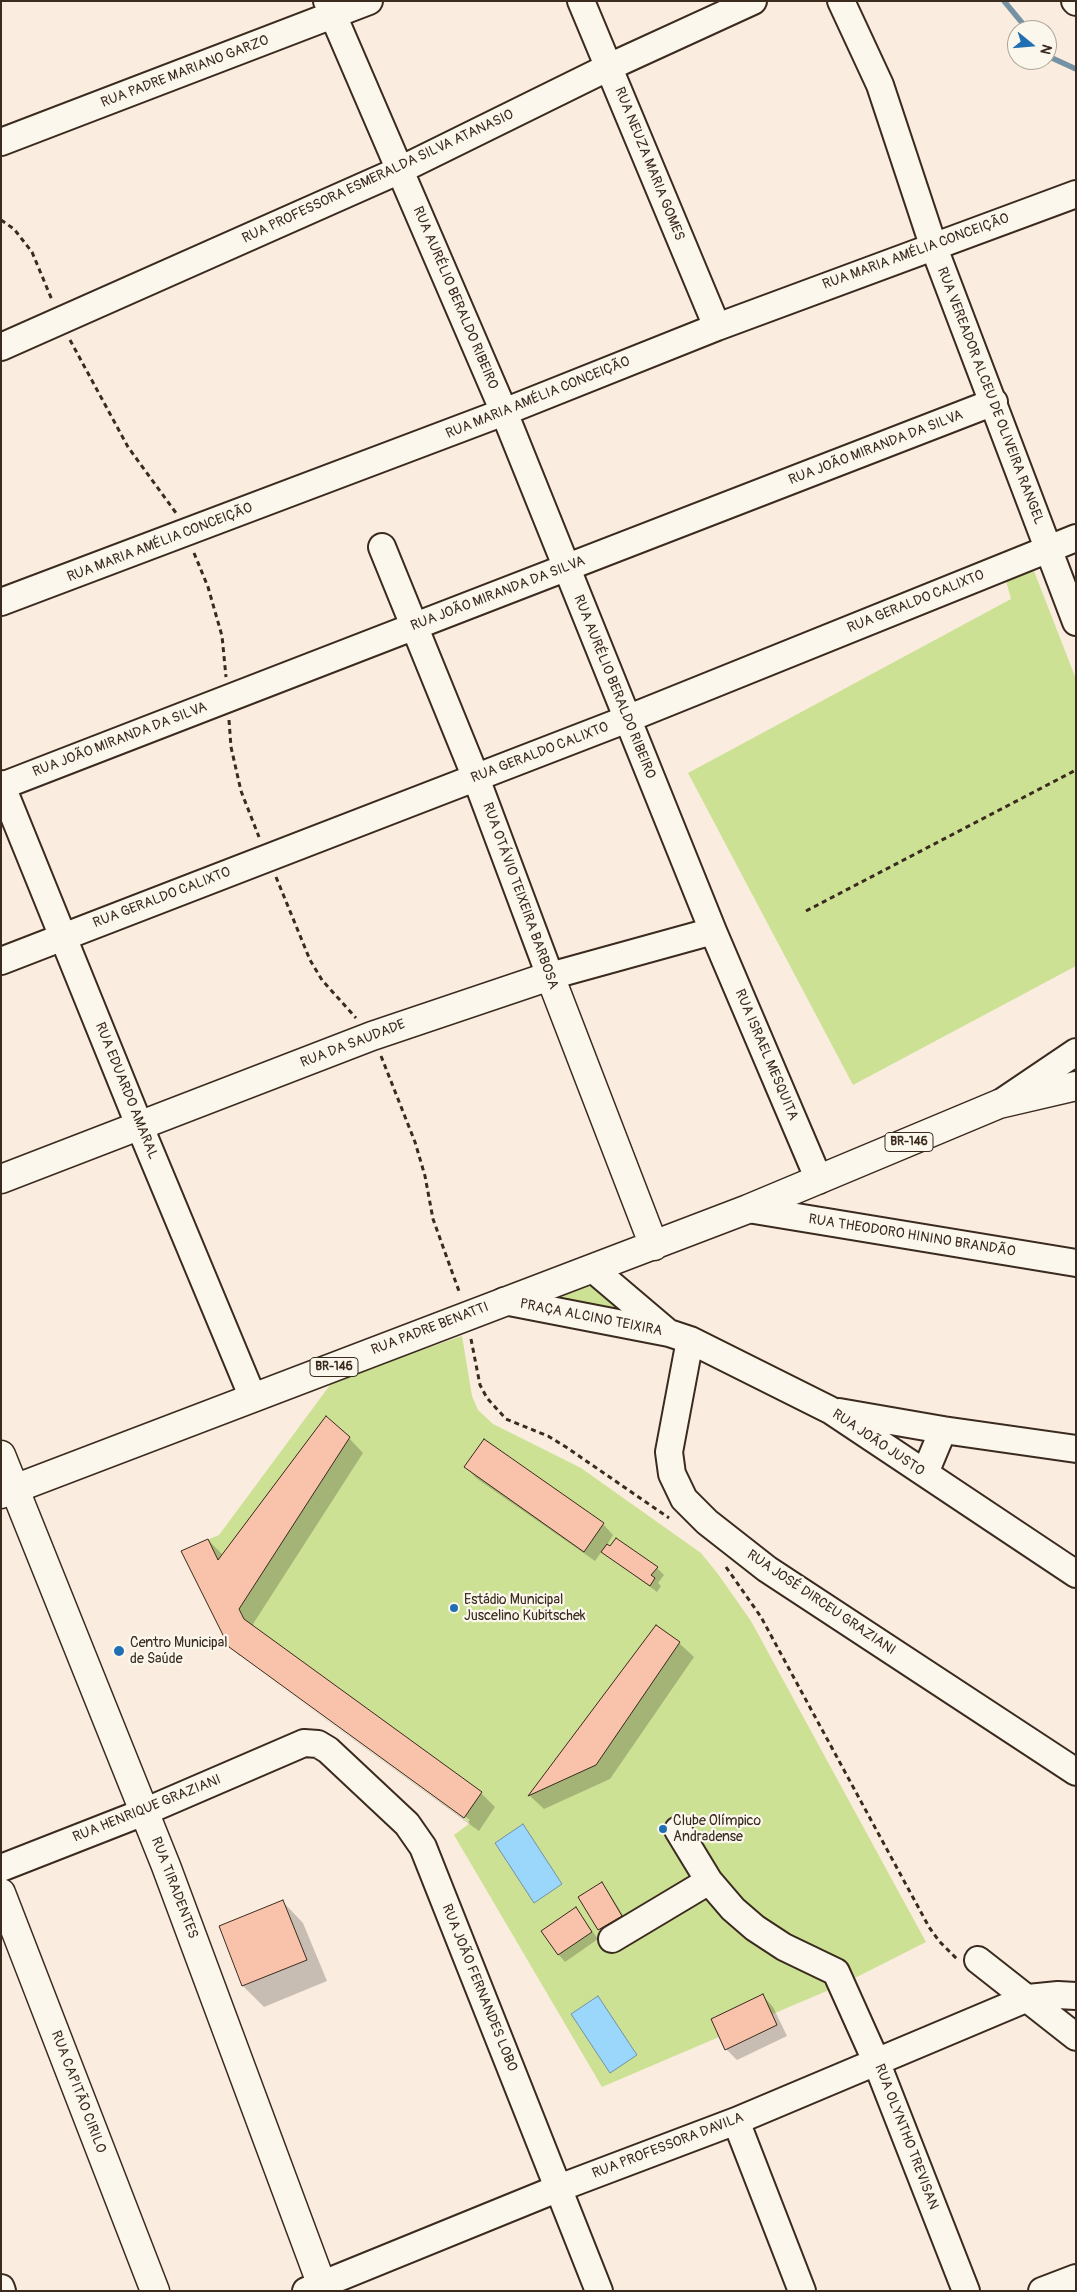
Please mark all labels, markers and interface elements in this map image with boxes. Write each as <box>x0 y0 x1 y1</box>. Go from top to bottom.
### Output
north arrow <box>1007 20 1057 70</box>
street label: RUA PADRE MARIANO GARZO <box>99 32 271 112</box>
text: N <box>1036 42 1055 56</box>
street label: RUA NEUZA MARIA GOMES <box>610 85 688 243</box>
street label: RUA PROFESSORA ESMERALDA SILVA ATANASIO <box>240 107 516 247</box>
street label: RUA AURÉLIO BERALDO RIBEIRO <box>409 204 501 392</box>
street label: RUA MARIA AMÉLIA CONCEIÇÃO <box>820 210 1012 294</box>
street label: RUA VEREADOR ALCEU DE OLIVEIRA RANGEL <box>933 265 1047 527</box>
street label: RUA MARIA AMÉLIA CONCEIÇÃO <box>443 353 633 443</box>
street label: RUA JOÃO MIRANDA DA SILVA <box>786 407 966 489</box>
street label: RUA MARIA AMÉLIA CONCEIÇÃO <box>65 500 255 586</box>
street label: RUA JOÃO MIRANDA DA SILVA <box>408 553 588 635</box>
street label: RUA GERALDO CALIXTO <box>845 567 987 637</box>
street label: RUA AURÉLIO BERALDO RIBEIRO <box>569 593 659 781</box>
street label: RUA JOÃO MIRANDA DA SILVA <box>30 699 210 781</box>
street label: RUA GERALDO CALIXTO <box>469 719 611 787</box>
street label: RUA OTÁVIO TEIXEIRA BARBOSA <box>478 800 562 992</box>
street label: RUA GERALDO CALIXTO <box>91 864 233 932</box>
street label: RUA ISRAEL MESQUITA <box>731 987 801 1123</box>
street label: RUA DA SAUDADE <box>298 1016 408 1072</box>
street label: RUA EDUARDO AMARAL <box>91 1020 161 1162</box>
road number: BR-146 <box>885 1132 933 1152</box>
street label: RUA THEODORO HININO BRANDÃO <box>807 1211 1017 1261</box>
street label: PRAÇA ALCINO TEIXIRA <box>518 1296 664 1340</box>
street label: RUA PADRE BENATTI <box>369 1299 491 1359</box>
road number: BR-146 <box>310 1358 358 1376</box>
street label: RUA JOÃO JUSTO <box>829 1406 927 1480</box>
street label: RUA JOSÉ DIRCEU GRAZIANI <box>743 1547 899 1659</box>
place label: Estádio Municipal Juscelino Kubitschek <box>464 1592 586 1624</box>
marker: Estádio Municipal Juscelino Kubitschek <box>448 1602 460 1614</box>
place label: Centro Municipal de Saúde <box>130 1635 228 1668</box>
marker: Centro Municipal de Saúde <box>112 1644 126 1658</box>
street label: RUA HENRIQUE GRAZIANI <box>71 1772 223 1846</box>
place label: Clube Olímpico Andradense <box>673 1813 761 1845</box>
marker: Clube Olímpico Andradense <box>657 1823 669 1835</box>
street label: RUA TIRADENTES <box>147 1835 201 1941</box>
street label: RUA JOÃO FERNANDES LOBO <box>438 1902 520 2074</box>
street label: RUA CAPITÃO CIRILO <box>47 2029 109 2155</box>
street label: RUA OLYNTHO TREVISAN <box>870 2062 942 2212</box>
street label: RUA PROFESSORA DAVILA <box>590 2109 746 2183</box>

